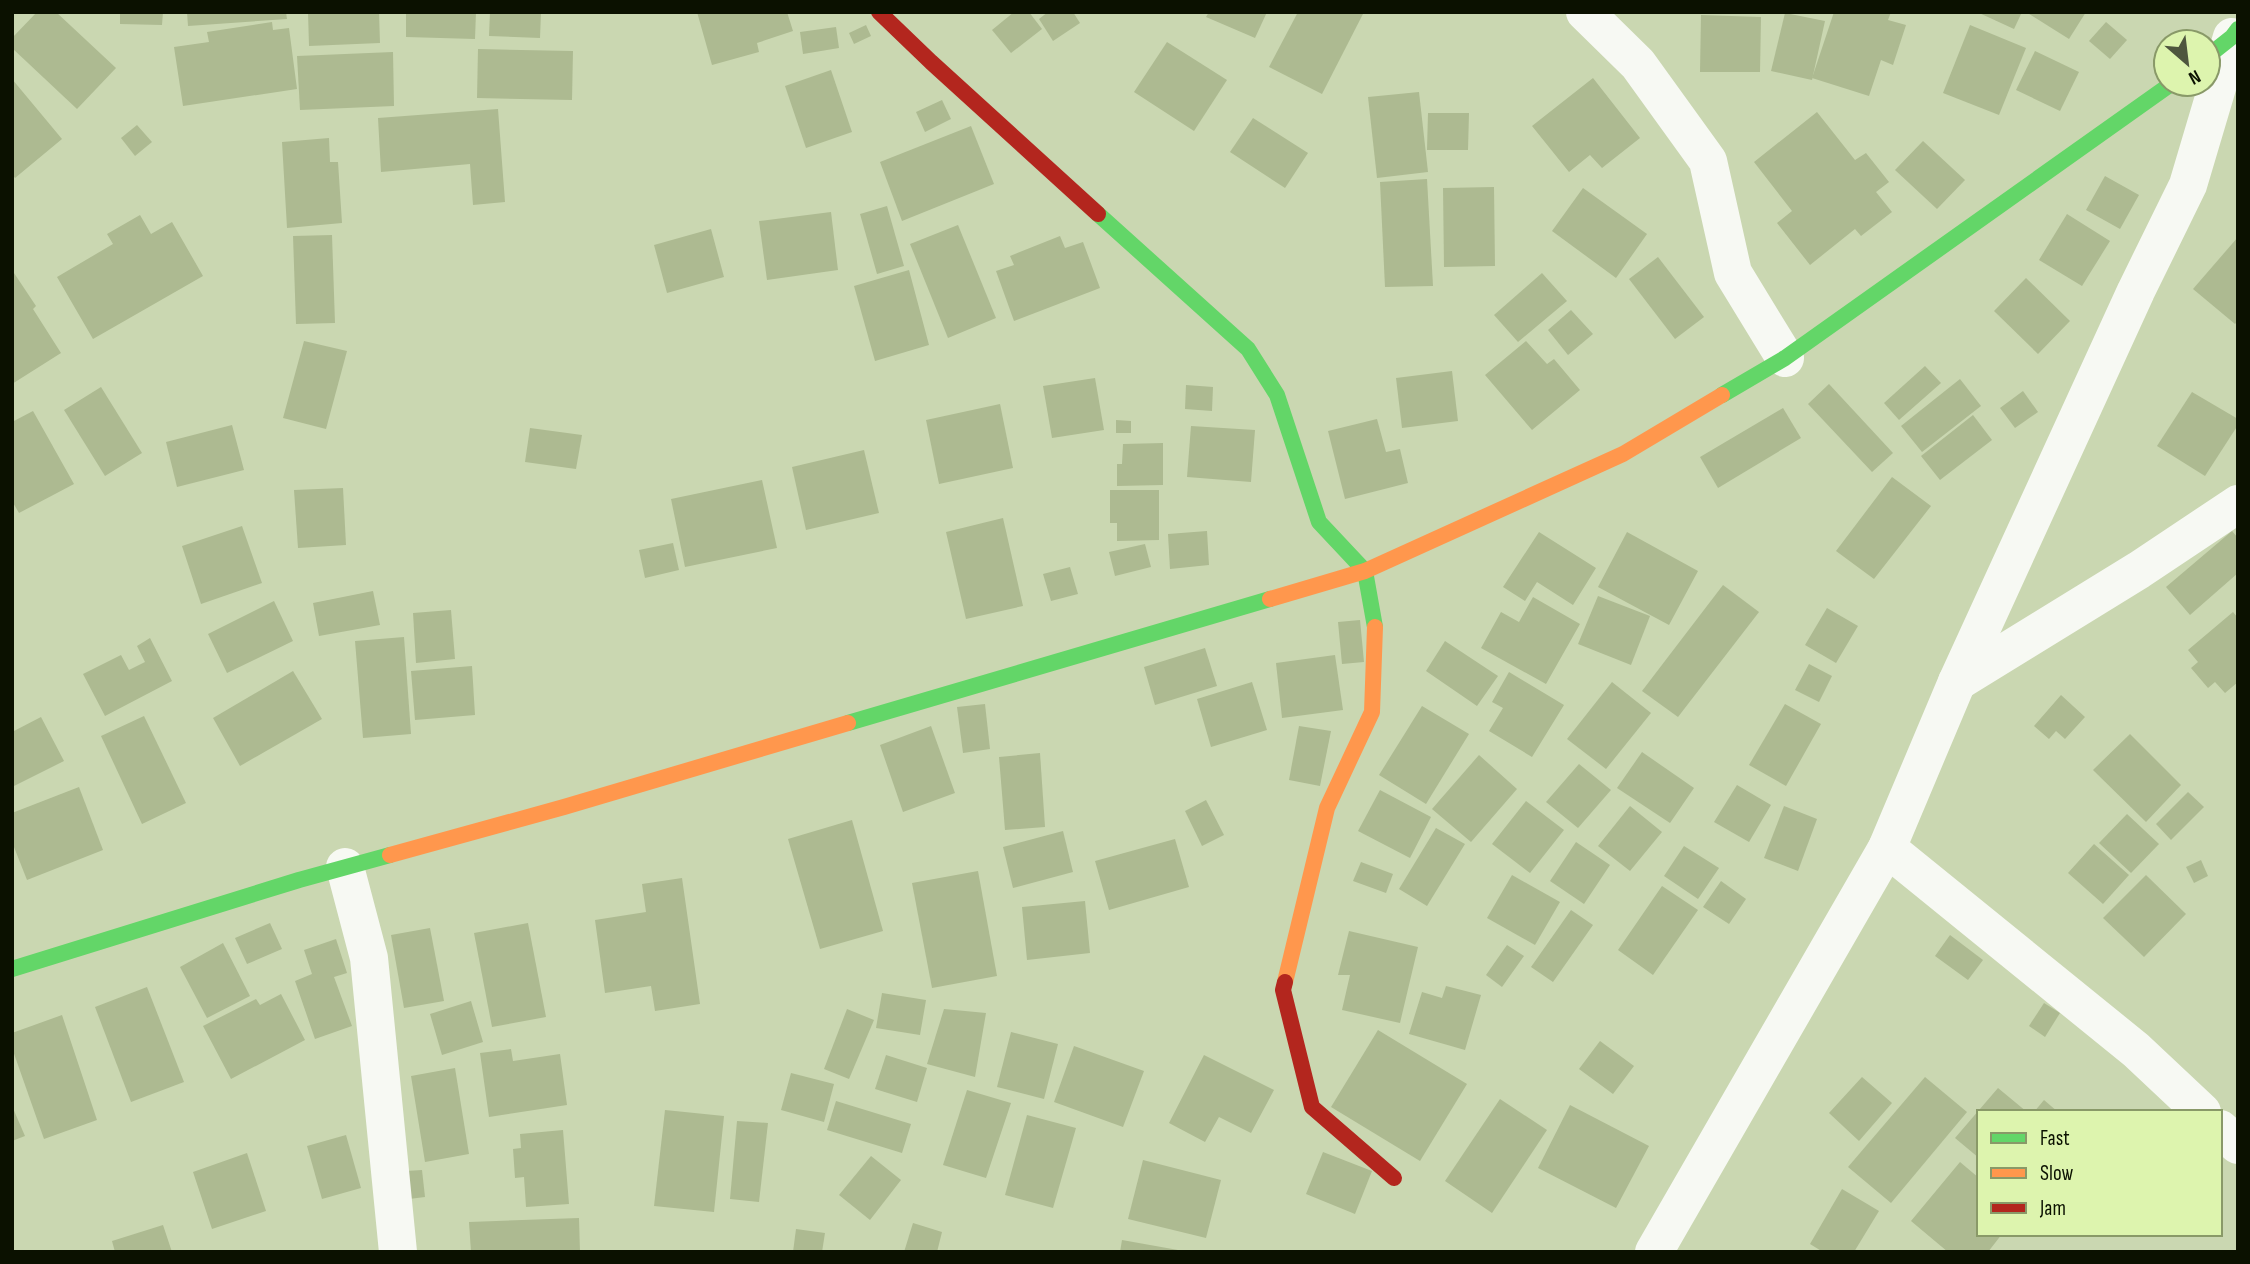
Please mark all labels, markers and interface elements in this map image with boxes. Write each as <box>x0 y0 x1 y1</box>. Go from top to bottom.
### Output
north arrow <box>2152 28 2222 98</box>
text: N <box>2184 64 2204 89</box>
legend <box>1977 1110 2222 1236</box>
text: Fast <box>2040 1126 2070 1151</box>
text: Slow <box>2040 1161 2074 1186</box>
text: Jam <box>2039 1196 2066 1221</box>

